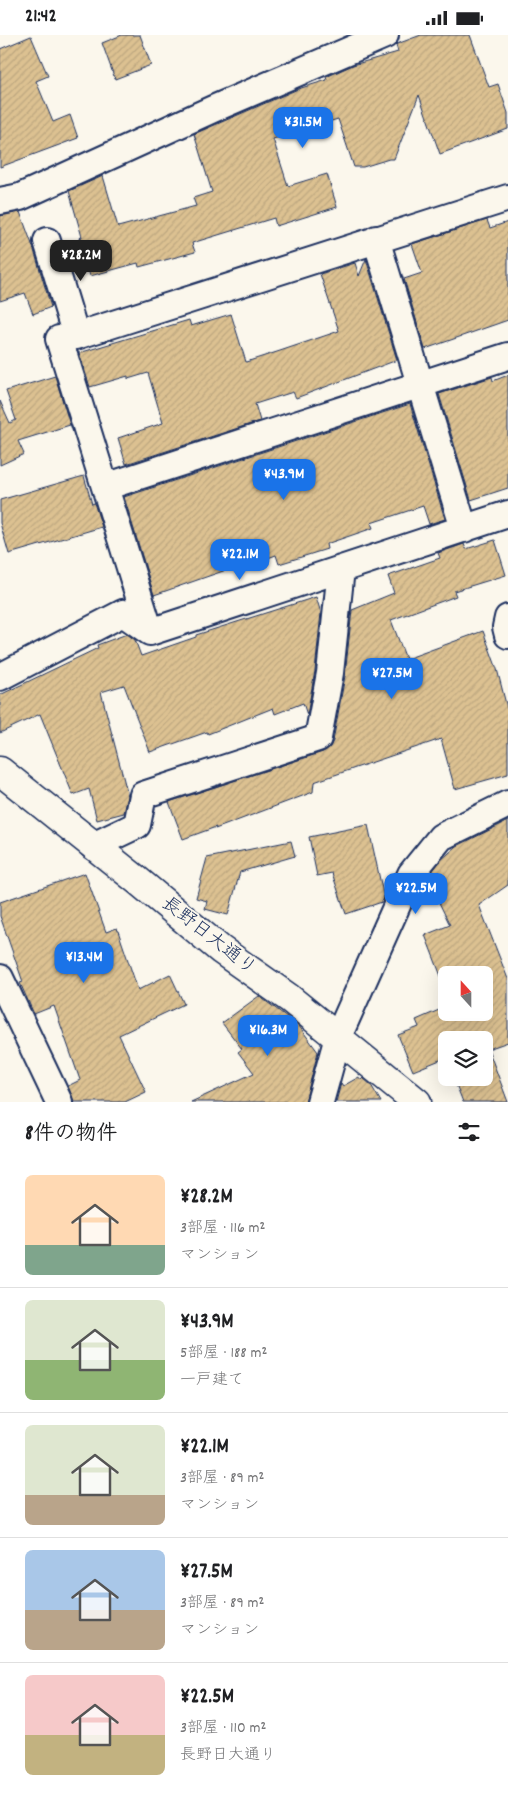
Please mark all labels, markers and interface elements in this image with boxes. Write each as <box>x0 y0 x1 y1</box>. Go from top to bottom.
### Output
text: 21:42 <box>25 4 57 31</box>
pin: ¥31.5M <box>262 107 344 149</box>
text: ¥31.5M <box>284 111 322 134</box>
pin: ¥28.2M <box>40 239 122 282</box>
text: ¥28.2M <box>61 244 101 267</box>
pin: ¥43.9M <box>243 459 325 501</box>
text: ¥43.9M <box>264 463 304 486</box>
pin: ¥22.1M <box>199 539 281 581</box>
text: ¥22.1M <box>221 543 259 566</box>
pin: ¥27.5M <box>351 657 433 700</box>
text: ¥27.5M <box>372 662 412 685</box>
pin: ¥22.5M <box>375 873 457 915</box>
text: ¥22.5M <box>395 877 437 900</box>
street label: 長野日大通り <box>155 891 261 983</box>
pin: ¥13.4M <box>43 941 125 984</box>
text: ¥13.4M <box>65 946 103 969</box>
north arrow <box>438 966 492 1021</box>
map controls <box>438 966 493 1086</box>
pin: ¥16.3M <box>227 1015 309 1057</box>
text: ¥16.3M <box>249 1019 287 1042</box>
button: layers <box>438 1031 493 1086</box>
icon: filters <box>455 1118 483 1146</box>
text: 8件の物件 <box>25 1120 117 1150</box>
text: ¥28.2M <box>180 1183 233 1213</box>
icon: home <box>65 1195 125 1255</box>
text: 3部屋 · 116 m² <box>180 1217 265 1240</box>
text: マンション <box>180 1244 259 1267</box>
text: ¥43.9M <box>180 1308 234 1338</box>
icon: home <box>65 1320 125 1380</box>
text: 5部屋 · 188 m² <box>180 1342 267 1365</box>
text: 一戸建て <box>180 1369 244 1392</box>
text: ¥22.1M <box>180 1433 229 1463</box>
icon: home <box>65 1445 125 1505</box>
text: 3部屋 · 89 m² <box>180 1467 264 1490</box>
text: マンション <box>180 1494 259 1517</box>
text: ¥27.5M <box>180 1558 233 1588</box>
icon: home <box>65 1570 125 1630</box>
text: 3部屋 · 89 m² <box>180 1592 264 1615</box>
text: マンション <box>180 1619 259 1642</box>
text: ¥22.5M <box>180 1683 234 1713</box>
icon: home <box>65 1695 125 1755</box>
text: 3部屋 · 110 m² <box>180 1717 266 1740</box>
text: 長野日大通り <box>180 1744 276 1767</box>

